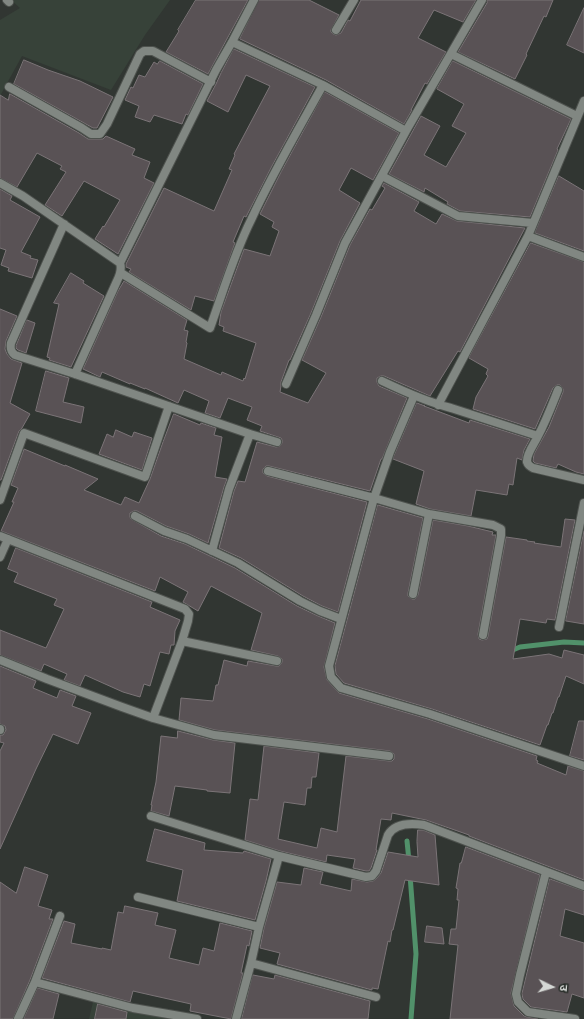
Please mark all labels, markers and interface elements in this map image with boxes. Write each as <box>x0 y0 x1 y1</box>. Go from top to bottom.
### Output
north arrow <box>532 967 572 1007</box>
text: उ <box>558 984 570 992</box>

